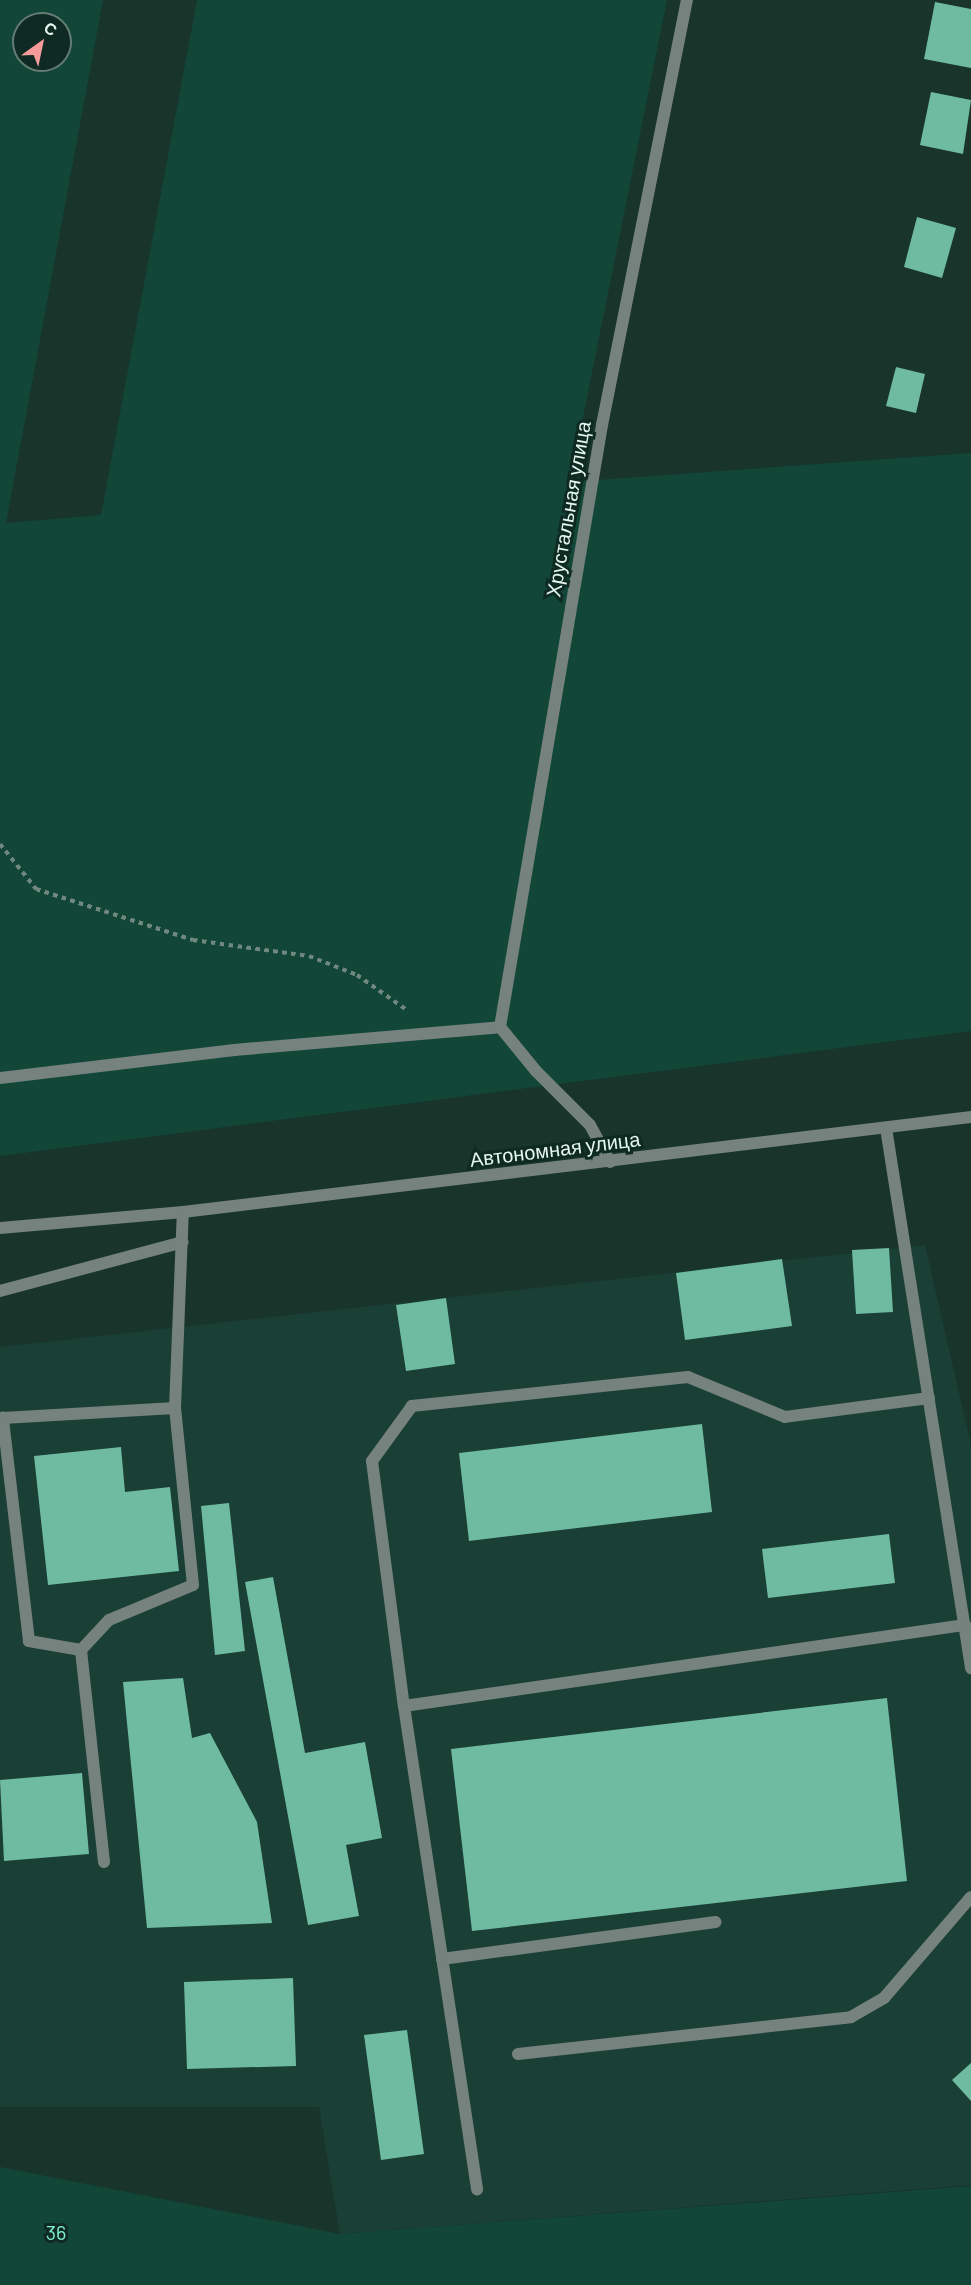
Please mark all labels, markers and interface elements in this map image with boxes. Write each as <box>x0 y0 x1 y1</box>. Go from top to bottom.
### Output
north arrow <box>12 12 72 72</box>
text: С <box>41 17 61 39</box>
street label: Хрустальная улица <box>541 419 595 599</box>
street label: Автономная улица <box>468 1127 642 1171</box>
park label: 36 <box>46 2220 66 2244</box>

